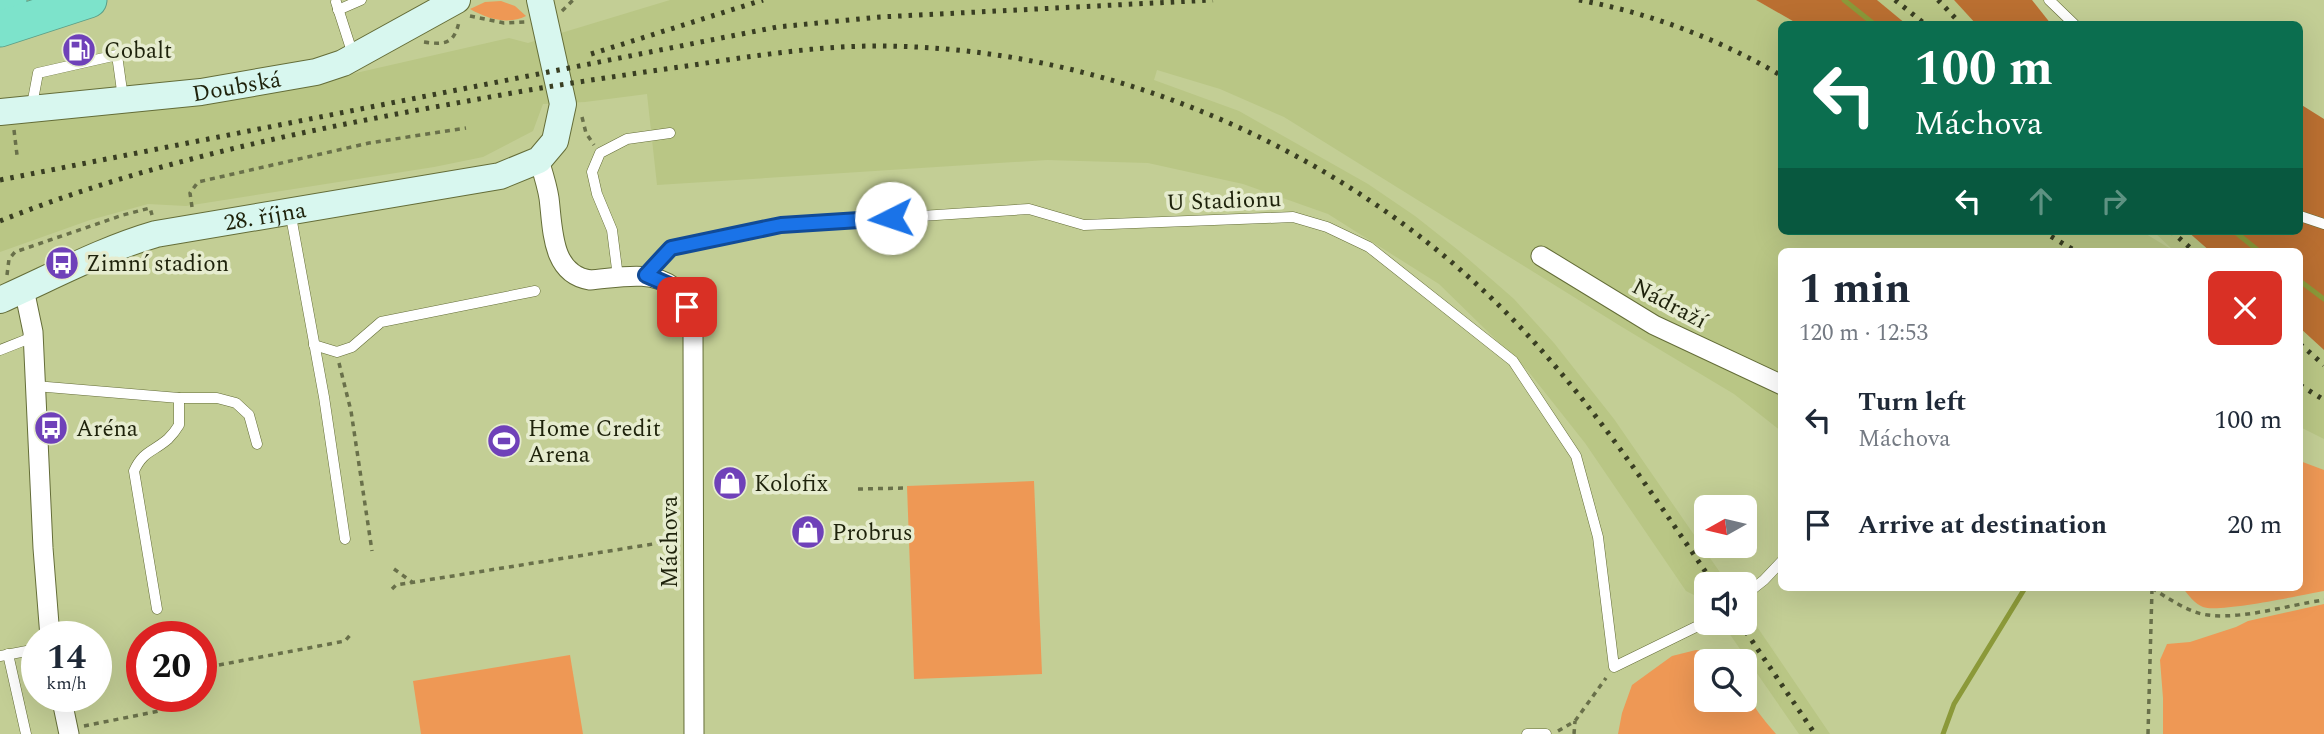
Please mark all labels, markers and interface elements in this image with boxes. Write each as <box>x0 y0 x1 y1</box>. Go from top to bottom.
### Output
fuel station icon: Cobalt <box>60 31 98 69</box>
text: 100 m <box>1914 32 2053 107</box>
place label: Cobalt <box>104 34 172 69</box>
icon: left <box>1799 49 1890 140</box>
street label: Doubská <box>190 62 284 112</box>
text: Máchova <box>1914 100 2043 149</box>
position arrow <box>854 181 928 255</box>
street label: U Stadionu <box>1166 182 1282 221</box>
icon: left <box>1949 182 1987 220</box>
icon: ahead <box>2022 182 2060 220</box>
icon: right <box>2095 182 2133 220</box>
street label: 28. října <box>222 193 309 241</box>
bus stop icon: Zimní stadion <box>43 244 81 282</box>
place label: Zimní stadion <box>86 247 229 282</box>
text: 1 min <box>1799 258 1911 321</box>
street label: Nádraží <box>1625 270 1715 340</box>
button: close <box>2208 271 2282 345</box>
pin <box>657 277 717 337</box>
icon: arrive <box>668 288 706 326</box>
text: 120 m · 12:53 <box>1799 316 1928 351</box>
text: Turn left <box>1858 382 1966 422</box>
text: 100 m <box>2214 400 2282 440</box>
icon: left <box>1799 401 1837 439</box>
bus stop icon: Aréna <box>32 409 70 447</box>
place label: Aréna <box>76 412 138 447</box>
place label: Home Credit Arena <box>528 412 661 473</box>
sports icon: Home Credit Arena <box>485 422 523 460</box>
text: Máchova <box>1858 422 1950 457</box>
shop icon: Kolofix <box>711 464 749 502</box>
place label: Kolofix <box>754 467 828 502</box>
north arrow <box>1694 495 1757 558</box>
map controls <box>1694 495 1757 712</box>
street label: Máchova <box>653 496 688 588</box>
text: Arrive at destination <box>1858 505 2107 545</box>
text: 20 m <box>2227 505 2282 545</box>
icon: arrive <box>1799 506 1837 544</box>
shop icon: Probrus <box>789 513 827 551</box>
place label: Probrus <box>832 516 913 551</box>
button: sound <box>1694 572 1757 635</box>
speed limit sign: 20 <box>126 621 217 712</box>
text: 14 <box>47 631 86 684</box>
button: search <box>1694 649 1757 712</box>
text: km/h <box>46 670 87 697</box>

